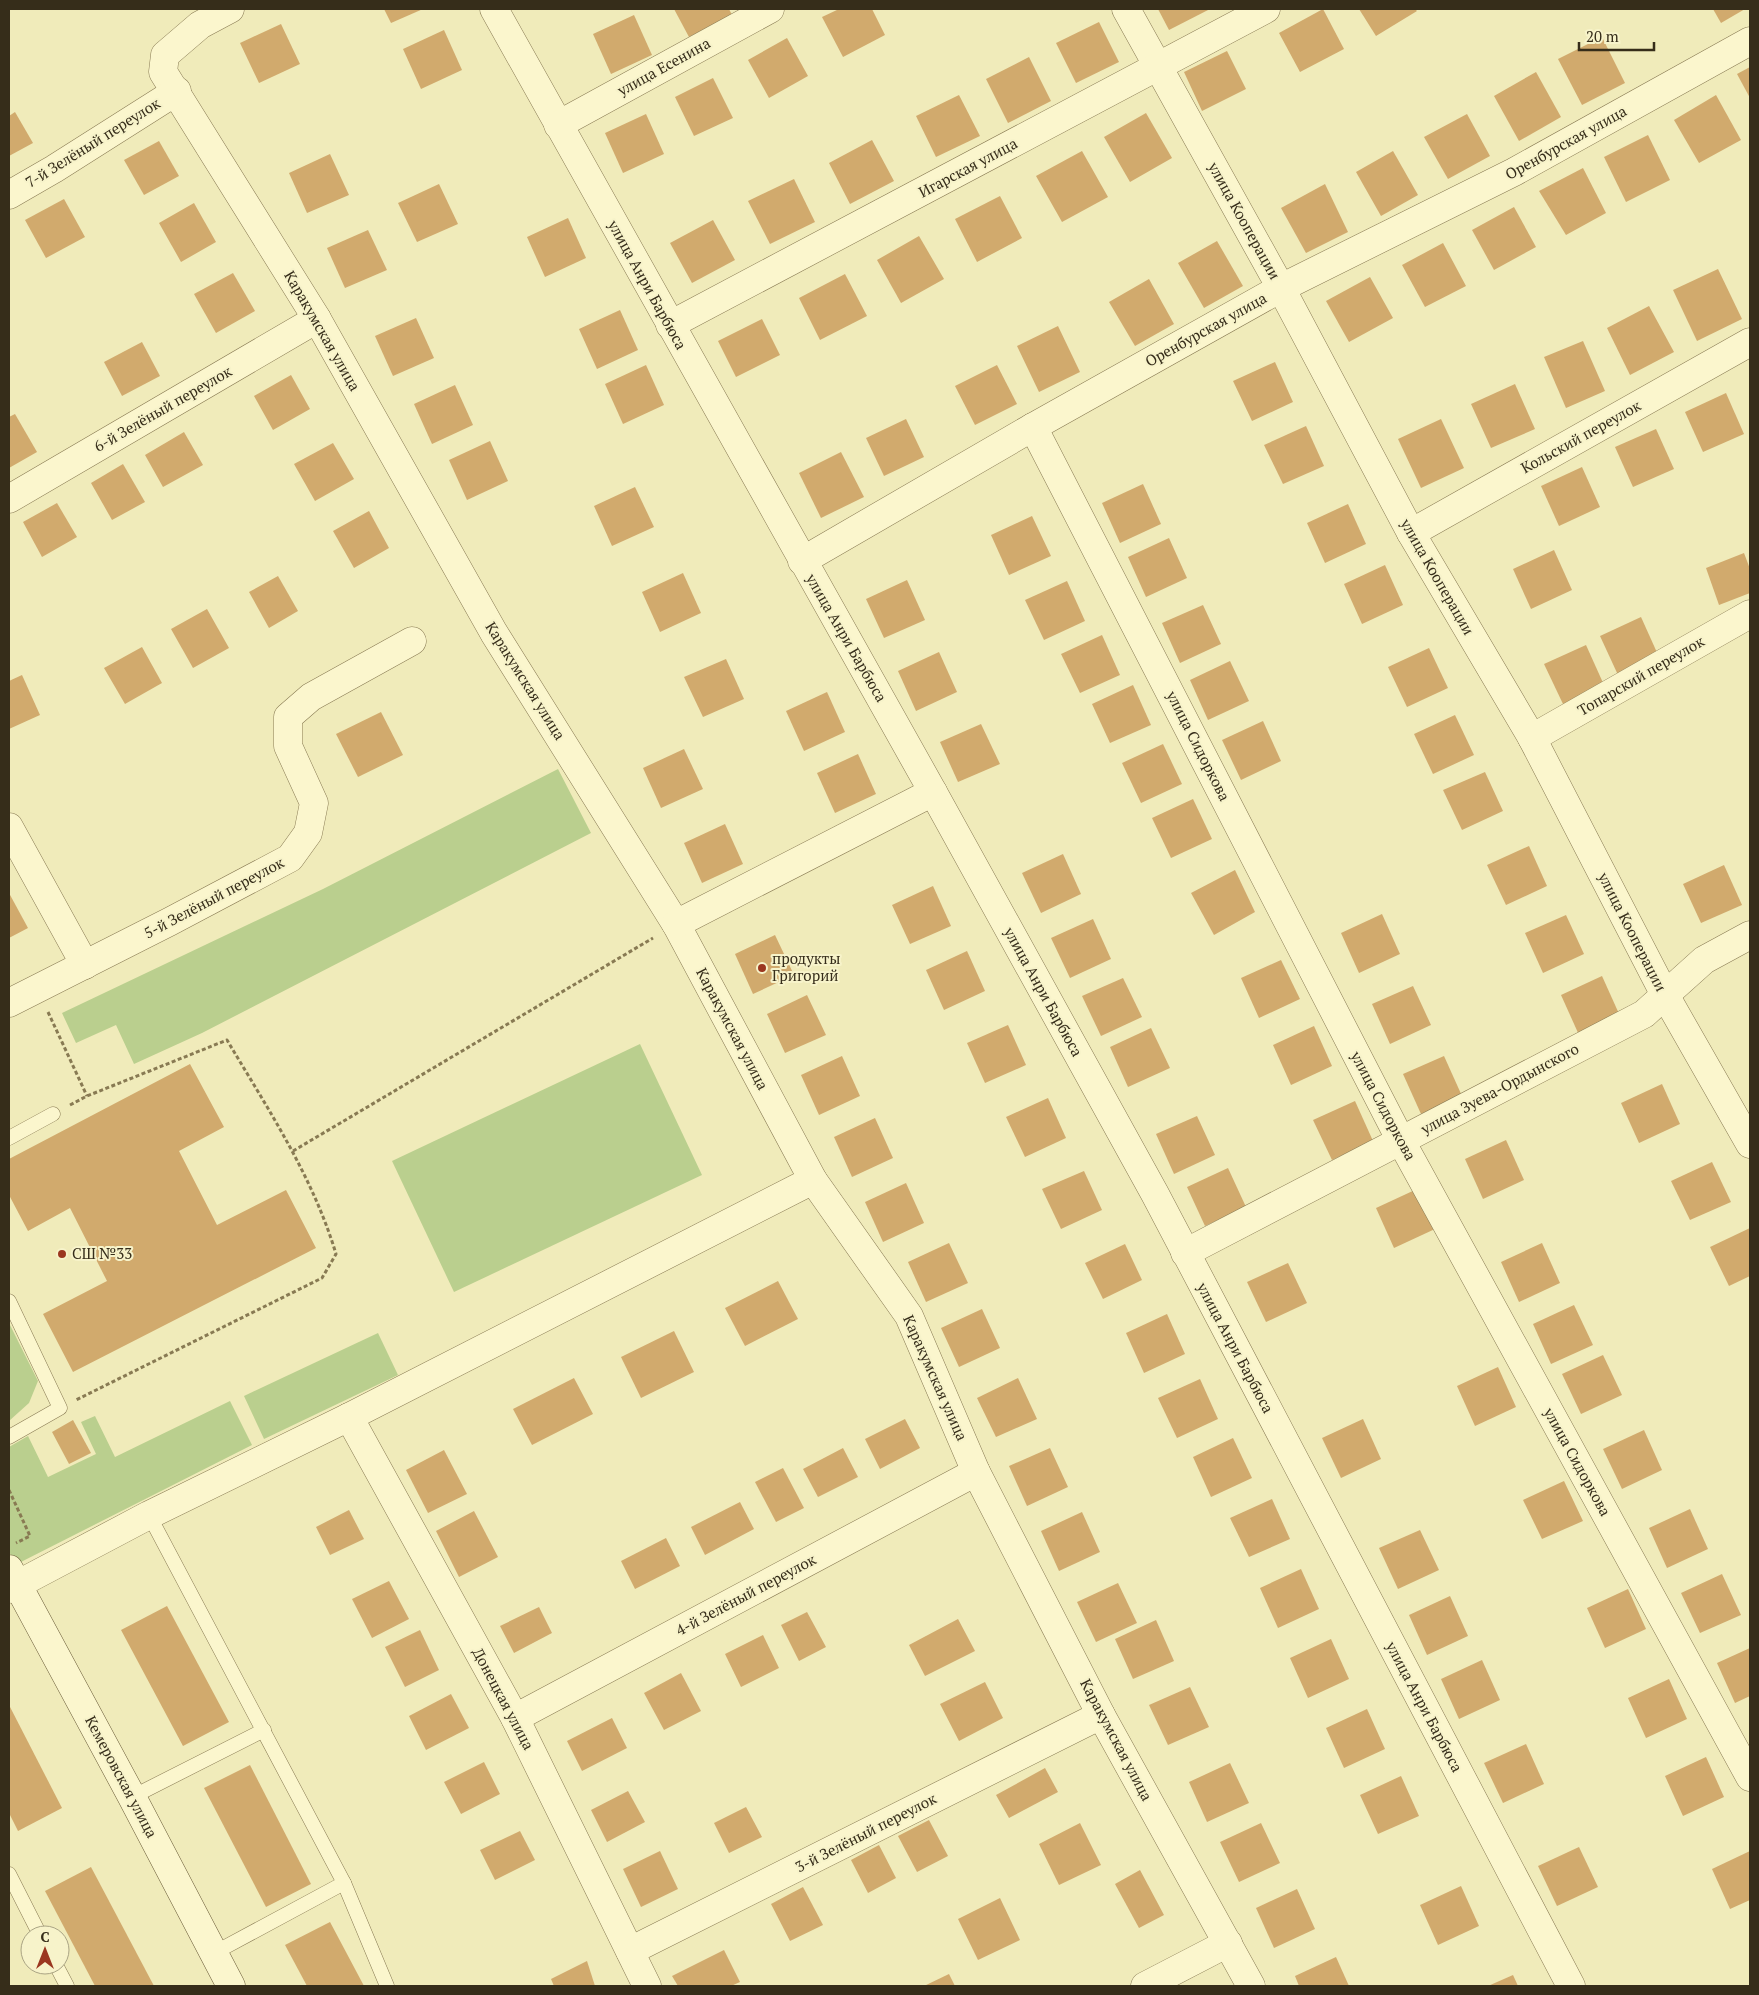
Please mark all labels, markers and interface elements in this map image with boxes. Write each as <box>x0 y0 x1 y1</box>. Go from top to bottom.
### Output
scale bar <box>1579 20 1654 52</box>
text: 20 m <box>1586 26 1619 46</box>
street label: улица Есенина <box>613 32 714 100</box>
street label: 7-й Зелёный переулок <box>21 92 164 192</box>
street label: Оренбурская улица <box>1501 100 1630 184</box>
street label: Игарская улица <box>915 132 1021 202</box>
street label: улица Кооперации <box>1204 157 1285 283</box>
street label: улица Анри Барбюса <box>603 215 692 353</box>
street label: Каракумская улица <box>280 267 366 395</box>
street label: Оренбурская улица <box>1141 287 1270 371</box>
street label: 6-й Зелёный переулок <box>90 360 236 456</box>
street label: Кольский переулок <box>1517 394 1645 477</box>
street label: улица Кооперации <box>1396 514 1479 638</box>
street label: улица Анри Барбюса <box>801 569 892 706</box>
street label: Каракумская улица <box>481 618 570 744</box>
street label: Топарский переулок <box>1573 630 1708 720</box>
street label: улица Сидоркова <box>1162 686 1235 804</box>
street label: 5-й Зелёный переулок <box>140 851 288 943</box>
street label: улица Кооперации <box>1594 868 1672 994</box>
street label: улица Анри Барбюса <box>999 922 1088 1060</box>
place label: продукты Григорий <box>772 948 840 985</box>
marker: продукты Григорий <box>756 962 768 974</box>
street label: Каракумская улица <box>692 964 774 1093</box>
street label: улица Зуева-Ордынского <box>1416 1038 1582 1139</box>
street label: улица Сидоркова <box>1346 1047 1421 1164</box>
place label: СШ №33 <box>72 1243 132 1263</box>
marker: СШ №33 <box>56 1248 68 1260</box>
street label: улица Анри Барбюса <box>1193 1278 1279 1417</box>
street label: Каракумская улица <box>899 1312 973 1444</box>
street label: улица Сидоркова <box>1539 1403 1616 1520</box>
street label: 4-й Зелёный переулок <box>672 1548 820 1640</box>
street label: улица Анри Барбюса <box>1382 1637 1468 1776</box>
street label: Донецкая улица <box>469 1644 539 1753</box>
street label: Каракумская улица <box>1076 1675 1158 1804</box>
street label: Кемеровская улица <box>81 1712 163 1841</box>
street label: 3-й Зелёный переулок <box>792 1787 940 1876</box>
north arrow <box>20 1925 70 1975</box>
text: С <box>40 1927 50 1946</box>

